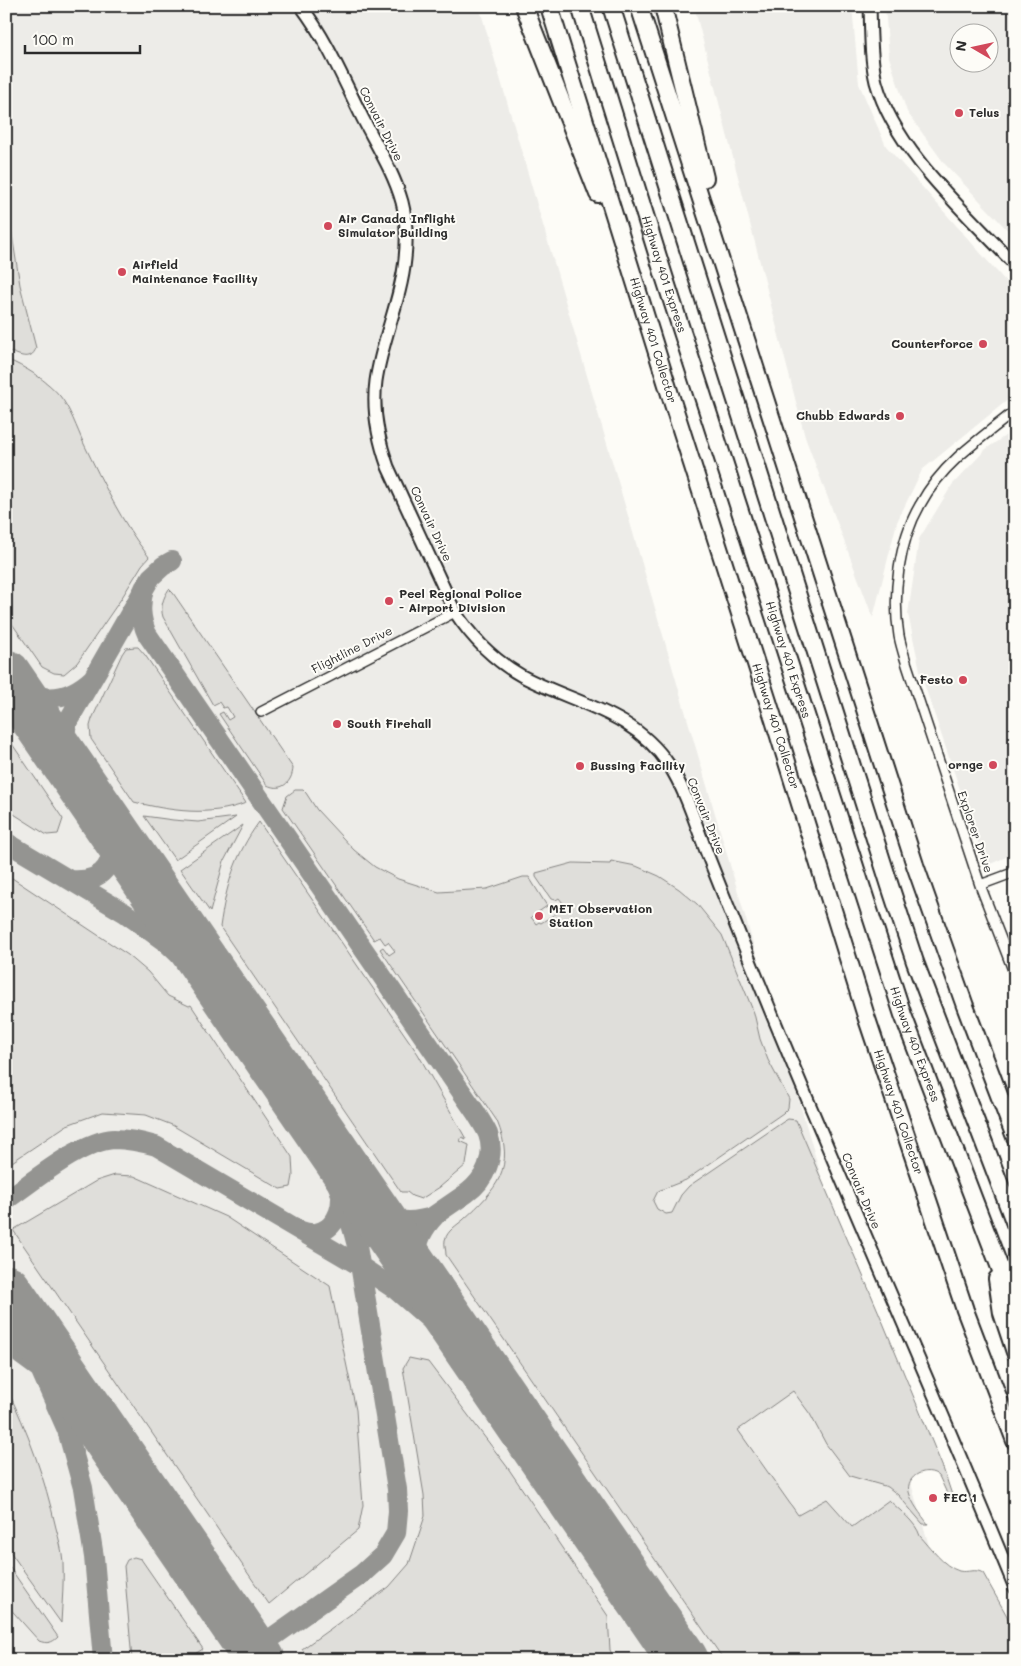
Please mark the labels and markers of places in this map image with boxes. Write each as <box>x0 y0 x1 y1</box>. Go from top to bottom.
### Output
place label: Telus <box>969 104 999 120</box>
marker: Telus <box>953 107 965 119</box>
place label: Air Canada Inflight Simulator Building <box>338 210 456 240</box>
marker: Air Canada Inflight Simulator Building <box>322 220 334 232</box>
place label: Airfield Maintenance Facility <box>132 256 258 286</box>
marker: Airfield Maintenance Facility <box>116 266 128 278</box>
place label: Counterforce <box>891 335 973 351</box>
marker: Counterforce <box>977 338 989 350</box>
place label: Chubb Edwards <box>796 407 890 423</box>
marker: Chubb Edwards <box>894 410 906 422</box>
place label: Peel Regional Police - Airport Division <box>399 585 522 615</box>
marker: Peel Regional Police - Airport Division <box>383 595 395 607</box>
place label: Festo <box>919 671 953 687</box>
marker: Festo <box>957 674 969 686</box>
place label: South Firehall <box>347 715 431 731</box>
marker: South Firehall <box>331 718 343 730</box>
place label: ornge <box>948 756 983 772</box>
place label: Bussing Facility <box>590 757 685 773</box>
marker: ornge <box>987 759 999 771</box>
marker: Bussing Facility <box>574 760 586 772</box>
place label: MET Observation Station <box>549 900 652 930</box>
marker: MET Observation Station <box>533 910 545 922</box>
place label: FEC 1 <box>943 1489 977 1505</box>
marker: FEC 1 <box>927 1492 939 1504</box>

